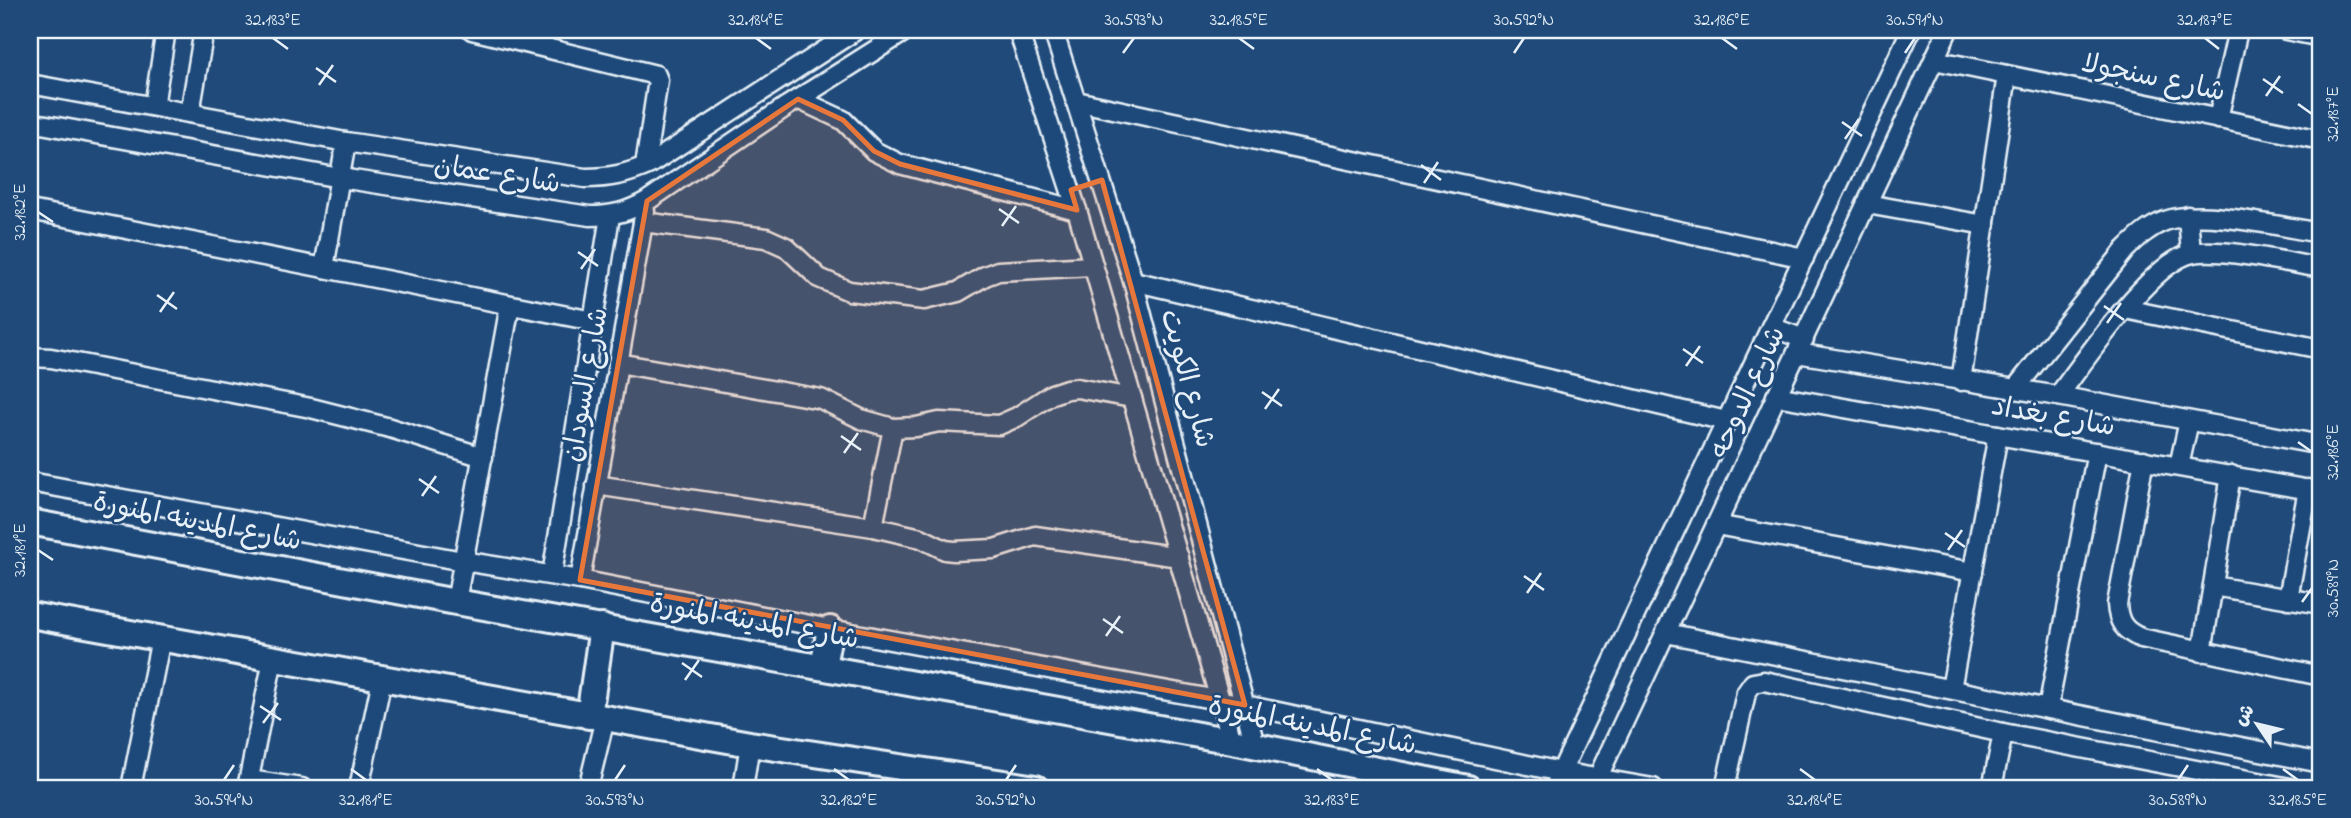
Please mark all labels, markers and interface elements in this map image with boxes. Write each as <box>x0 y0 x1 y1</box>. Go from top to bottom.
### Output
text: 32.183°E <box>245 8 301 34</box>
text: 32.184°E <box>728 8 784 34</box>
text: 30.593°N <box>1104 8 1164 34</box>
text: 32.185°E <box>1210 8 1268 34</box>
text: 30.592°N <box>1494 8 1554 34</box>
text: 32.186°E <box>1694 8 1750 34</box>
text: 30.591°N <box>1886 8 1944 34</box>
text: 32.187°E <box>2177 8 2233 34</box>
street label: شارع سنجولا <box>2077 44 2229 114</box>
text: 32.187°E <box>2321 86 2347 142</box>
street label: شارع عمان <box>431 146 563 206</box>
text: 32.182°E <box>8 183 34 241</box>
street label: شارع السودان <box>553 305 621 465</box>
street label: شارع الكويت <box>1148 305 1224 453</box>
street label: شارع الدوحه <box>1700 320 1798 466</box>
street label: شارع بغداد <box>1988 387 2118 449</box>
text: 32.186°E <box>2321 424 2347 480</box>
street label: شارع المدينه المنورة <box>89 483 305 563</box>
text: 32.181°E <box>8 523 34 577</box>
text: 30.589°N <box>2321 559 2347 617</box>
street label: شارع المدينه المنورة <box>646 584 862 662</box>
street label: شارع المدينه المنورة <box>1204 687 1420 767</box>
north arrow <box>2222 688 2292 758</box>
text: ش <box>2228 699 2262 732</box>
text: 30.594°N <box>195 788 254 814</box>
text: 32.181°E <box>339 788 393 814</box>
text: 30.593°N <box>585 788 645 814</box>
text: 32.182°E <box>820 788 878 814</box>
text: 30.592°N <box>976 788 1036 814</box>
text: 32.183°E <box>1304 788 1360 814</box>
text: 32.184°E <box>1787 788 1843 814</box>
text: 30.589°N <box>2149 788 2207 814</box>
text: 32.185°E <box>2269 788 2327 814</box>

